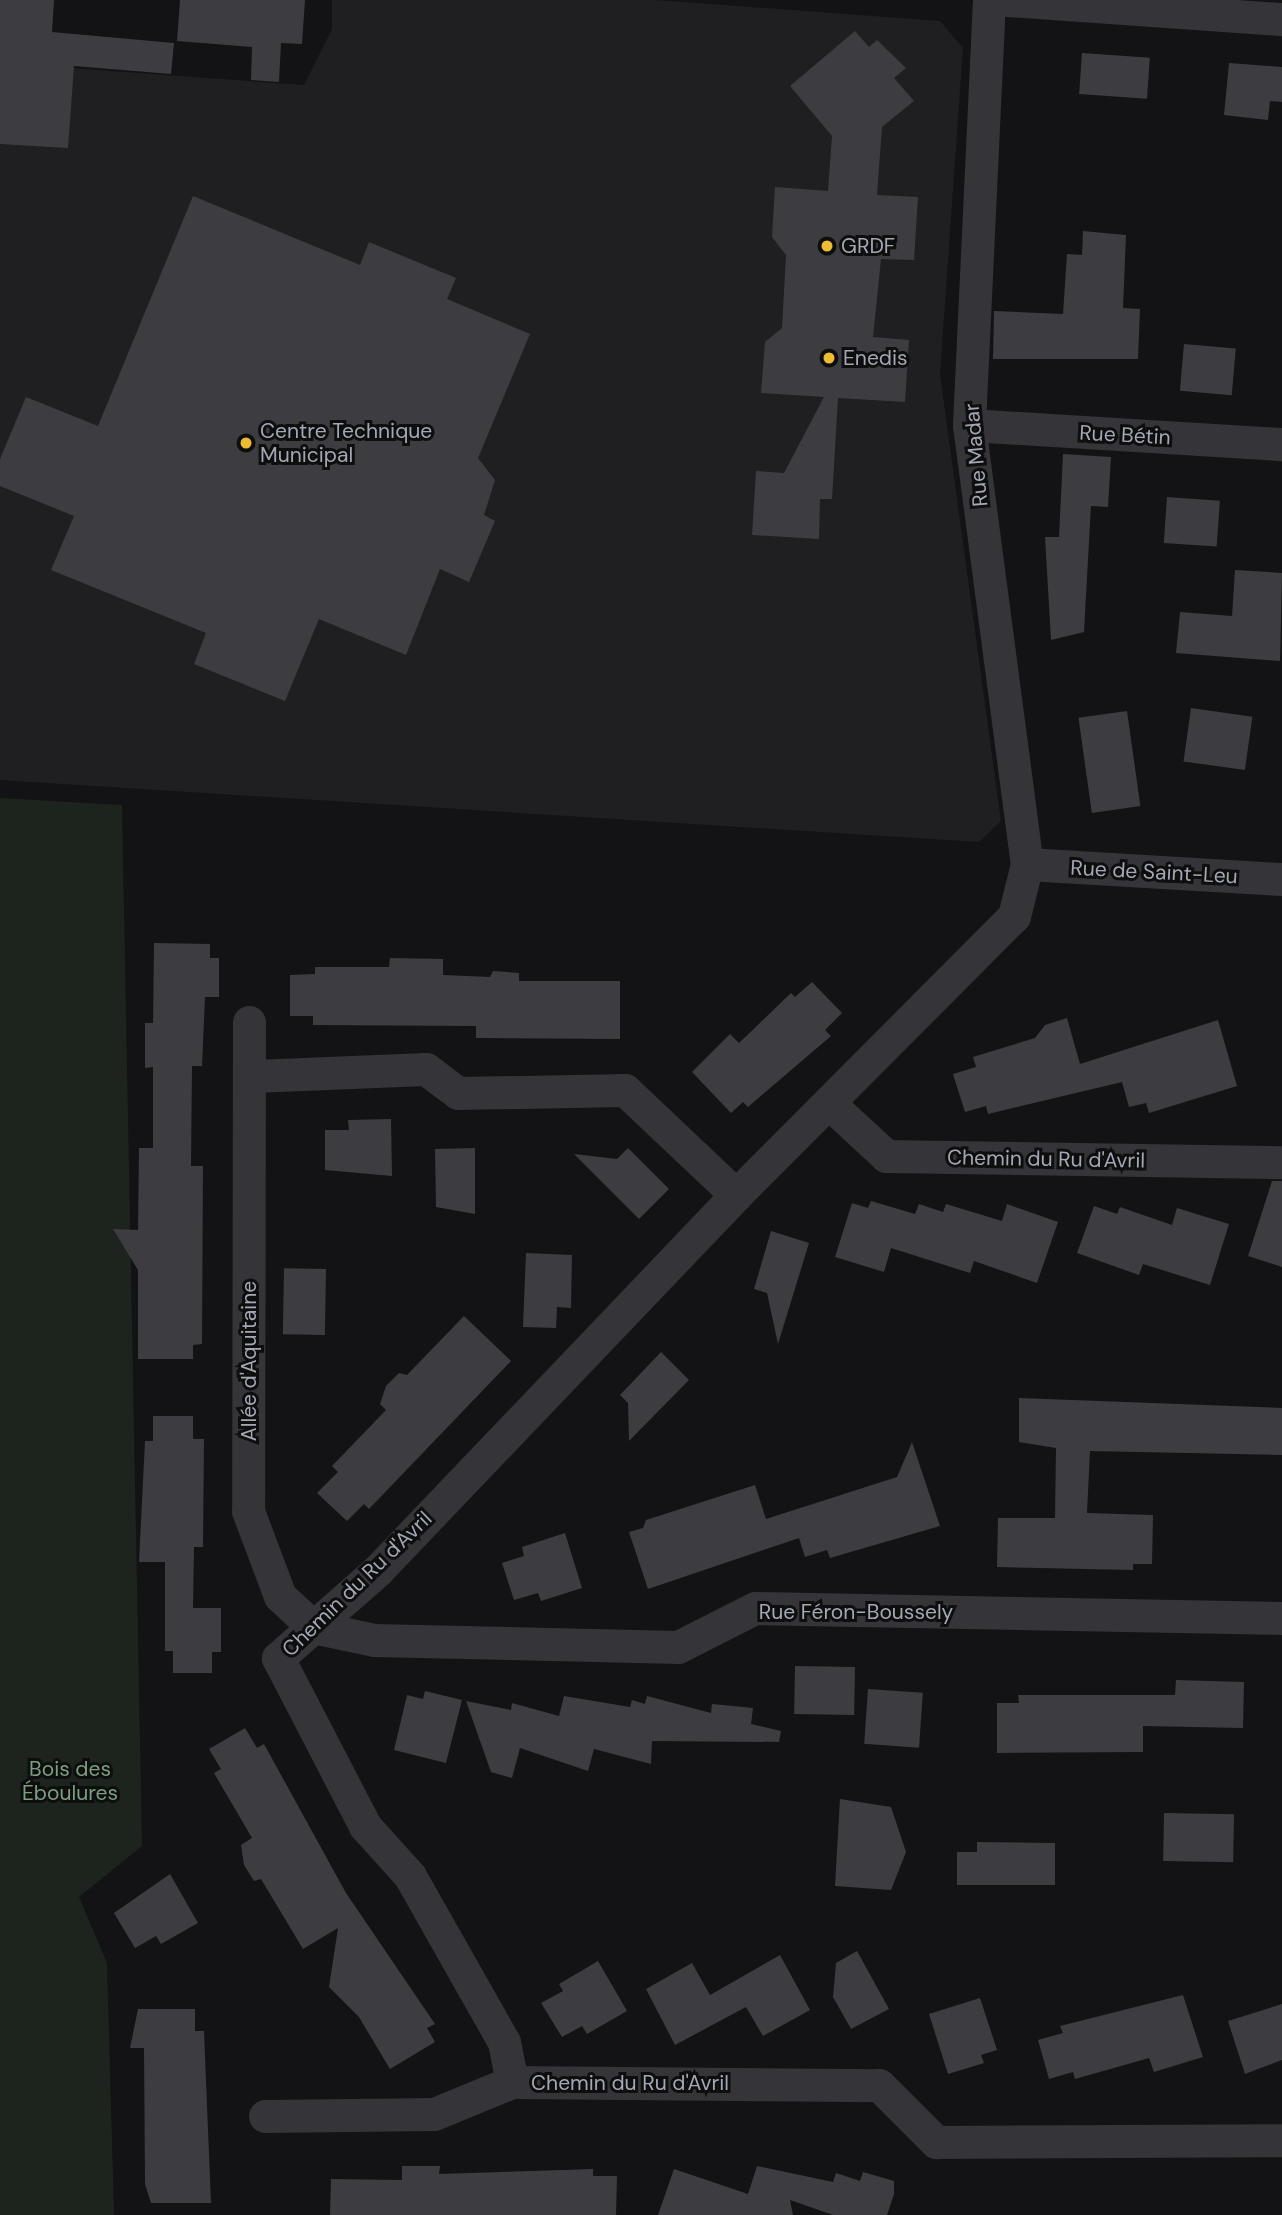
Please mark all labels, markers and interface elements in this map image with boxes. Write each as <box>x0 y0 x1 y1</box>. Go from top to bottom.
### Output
place label: GRDF <box>841 233 895 259</box>
marker: GRDF <box>819 238 835 254</box>
place label: Enedis <box>843 345 908 371</box>
marker: Enedis <box>821 350 837 366</box>
street label: Rue Madar <box>959 402 993 508</box>
place label: Centre Technique Municipal <box>260 418 432 468</box>
street label: Rue Bétin <box>1079 420 1171 450</box>
marker: Centre Technique Municipal <box>238 435 254 451</box>
street label: Rue de Saint-Leu <box>1070 855 1238 889</box>
street label: Chemin du Ru d'Avril <box>947 1145 1145 1173</box>
street label: Allée d'Aquitaine <box>236 1281 262 1441</box>
street label: Chemin du Ru d'Avril <box>277 1506 437 1662</box>
street label: Rue Féron-Boussely <box>759 1599 953 1625</box>
park label: Bois des Éboulures <box>22 1756 118 1806</box>
street label: Chemin du Ru d'Avril <box>531 2070 729 2096</box>

